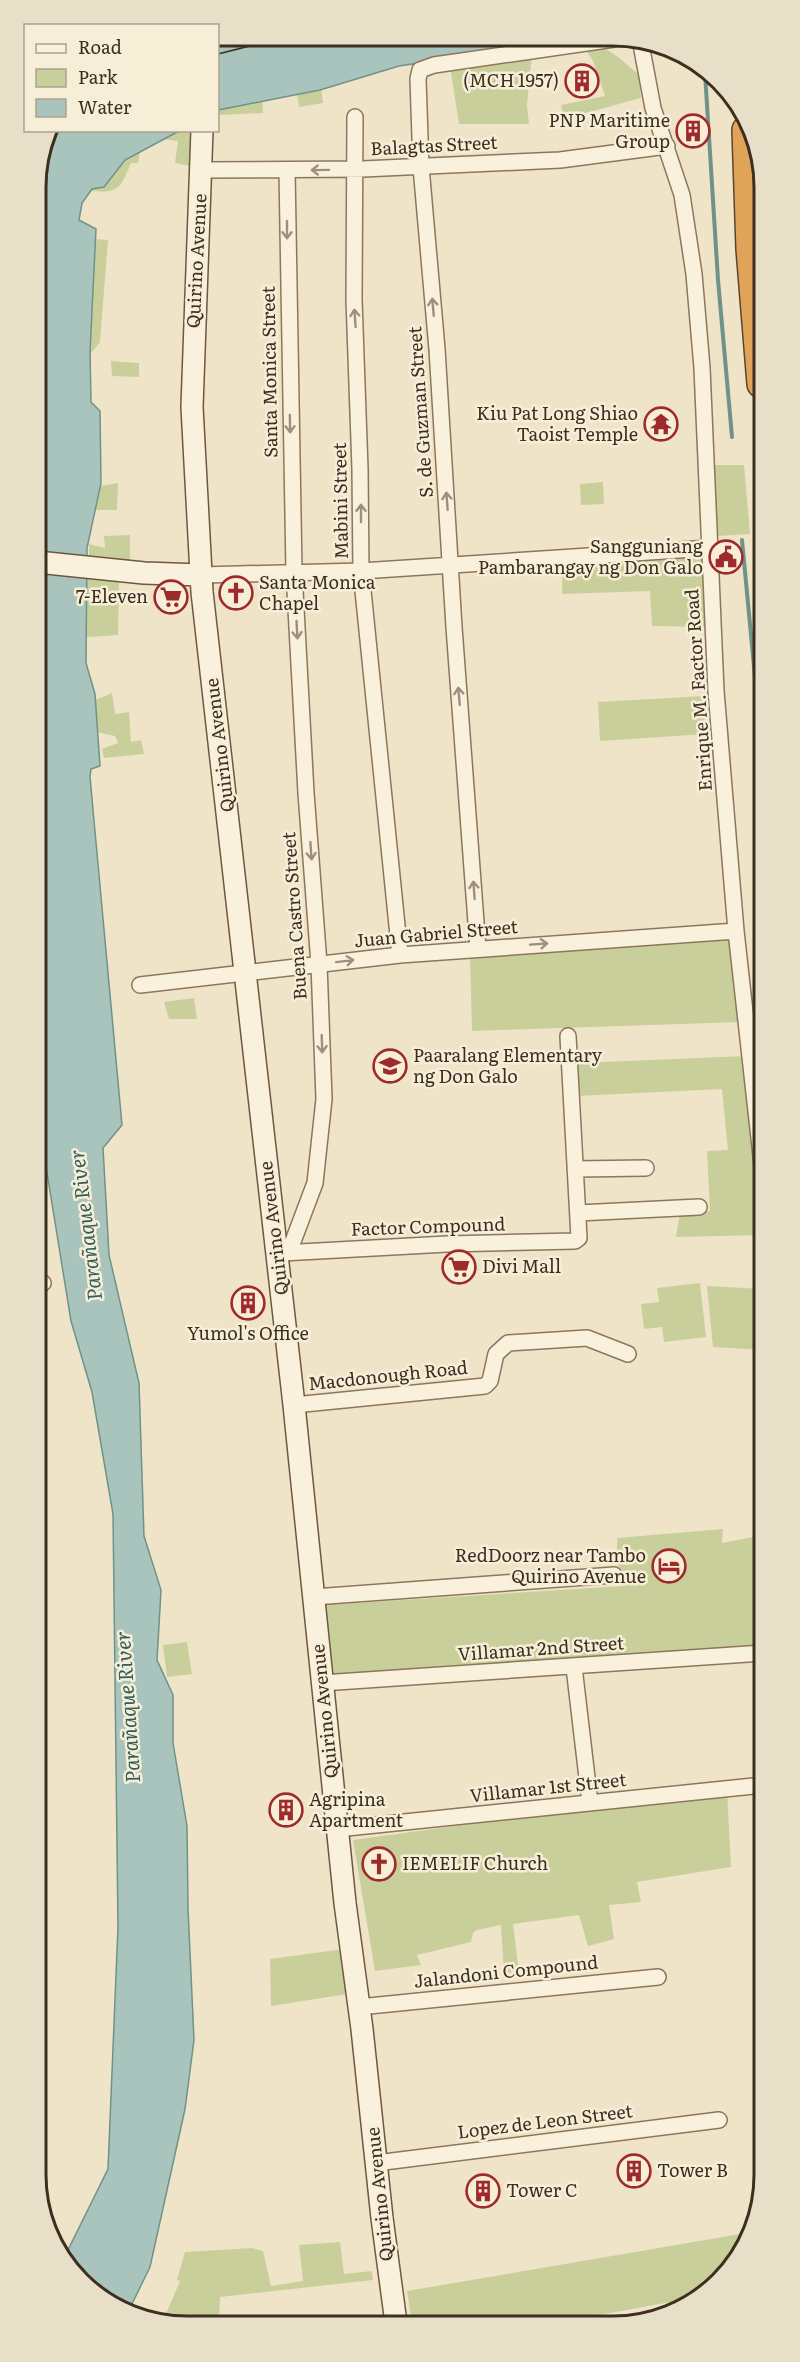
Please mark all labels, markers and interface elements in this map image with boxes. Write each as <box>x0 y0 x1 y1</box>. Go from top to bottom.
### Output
legend <box>24 24 219 132</box>
text: Road <box>78 33 122 60</box>
text: Park <box>78 63 119 90</box>
building icon: (MCH 1957) <box>564 63 600 99</box>
place label: (MCH 1957) <box>463 66 559 93</box>
text: Water <box>78 93 132 120</box>
place label: PNP Maritime Group <box>549 106 670 154</box>
building icon: PNP Maritime Group <box>675 113 711 149</box>
street label: Balagtas Street <box>370 128 499 161</box>
one-way arrow <box>311 164 331 176</box>
street label: Quirino Avenue <box>178 193 213 329</box>
one-way arrow <box>281 219 292 239</box>
street label: Santa Monica Street <box>253 285 283 458</box>
one-way arrow <box>428 297 439 317</box>
one-way arrow <box>349 309 360 328</box>
street label: S. de Guzman Street <box>400 325 439 499</box>
place label: Kiu Pat Long Shiao Taoist Temple <box>476 399 638 447</box>
temple icon: Kiu Pat Long Shiao Taoist Temple <box>643 406 679 442</box>
one-way arrow <box>284 414 296 434</box>
street label: Mabini Street <box>325 442 354 560</box>
one-way arrow <box>441 492 452 512</box>
one-way arrow <box>355 503 367 523</box>
place label: Sangguniang Pambarangay ng Don Galo <box>478 532 704 580</box>
public building icon: Sangguniang Pambarangay ng Don Galo <box>708 539 744 575</box>
place label: Santa Monica Chapel <box>259 568 376 616</box>
church icon: Santa Monica Chapel <box>218 575 254 611</box>
supermarket icon: 7-Eleven <box>153 579 189 615</box>
place label: 7-Eleven <box>76 582 148 609</box>
street label: Enrique M. Factor Road <box>677 588 718 792</box>
one-way arrow <box>292 620 303 640</box>
street label: Quirino Avenue <box>197 677 240 814</box>
one-way arrow <box>454 686 465 706</box>
street label: Buena Castro Street <box>274 830 313 1001</box>
one-way arrow <box>305 840 316 860</box>
one-way arrow <box>468 881 479 901</box>
street label: Juan Gabriel Street <box>353 912 519 953</box>
one-way arrow <box>529 939 549 950</box>
one-way arrow <box>335 956 355 967</box>
one-way arrow <box>317 1033 328 1053</box>
place label: Paaralang Elementary ng Don Galo <box>413 1041 603 1089</box>
school or university icon: Paaralang Elementary ng Don Galo <box>372 1048 408 1084</box>
water label: Parañaque River <box>60 1148 108 1302</box>
street label: Quirino Avenue <box>251 1160 294 1297</box>
street label: Factor Compound <box>350 1209 506 1242</box>
supermarket icon: Divi Mall <box>441 1249 477 1285</box>
place label: Divi Mall <box>482 1252 561 1279</box>
building icon: Yumol's Office <box>230 1285 266 1321</box>
place label: Yumol's Office <box>187 1319 309 1346</box>
street label: Macdonough Road <box>307 1353 469 1396</box>
place label: RedDoorz near Tambo Quirino Avenue <box>455 1541 646 1589</box>
hotel icon: RedDoorz near Tambo Quirino Avenue <box>651 1548 687 1584</box>
street label: Villamar 2nd Street <box>457 1628 626 1667</box>
water label: Parañaque River <box>106 1630 146 1784</box>
street label: Quirino Avenue <box>303 1643 344 1780</box>
street label: Villamar 1st Street <box>468 1765 628 1808</box>
place label: Agripina Apartment <box>309 1785 404 1833</box>
building icon: Agripina Apartment <box>268 1792 304 1828</box>
church icon: IEMELIF Church <box>361 1846 397 1882</box>
place label: IEMELIF Church <box>402 1849 548 1876</box>
street label: Jalandoni Compound <box>412 1947 599 1994</box>
street label: Lopez de Leon Street <box>456 2096 635 2145</box>
street label: Quirino Avenue <box>358 2126 399 2263</box>
building icon: Tower B <box>616 2153 652 2189</box>
place label: Tower B <box>657 2156 728 2183</box>
building icon: Tower C <box>465 2173 501 2209</box>
place label: Tower C <box>506 2176 577 2203</box>

